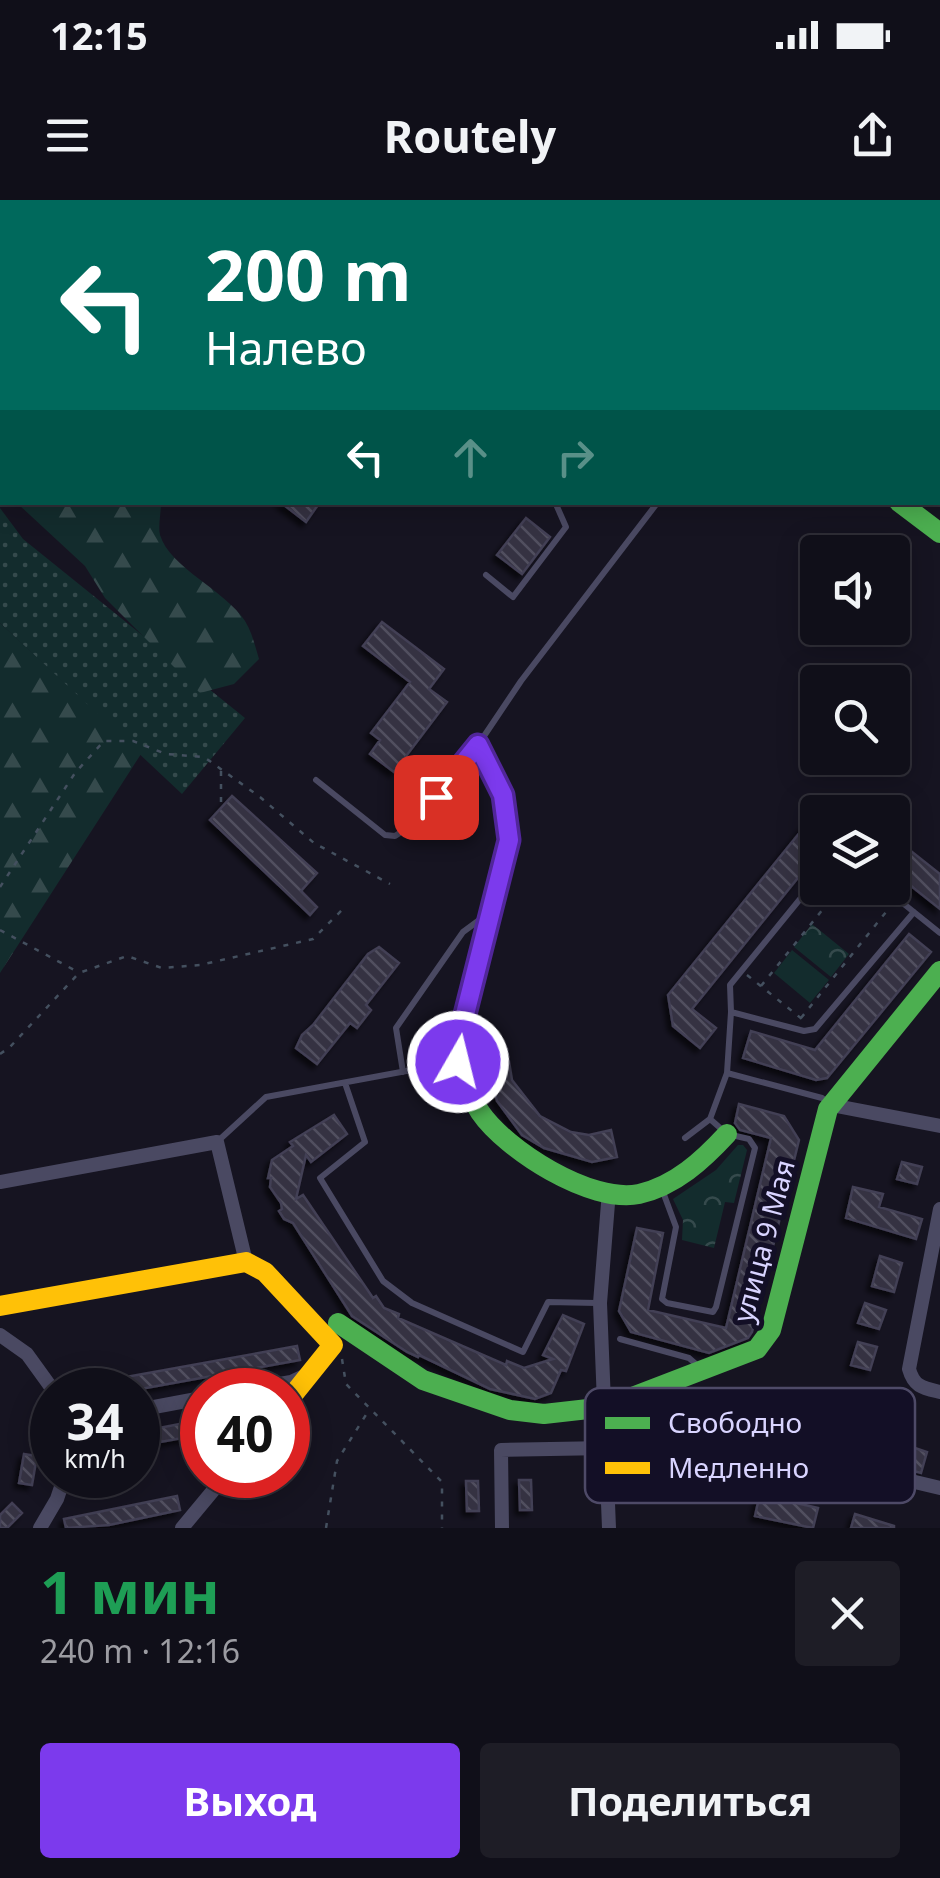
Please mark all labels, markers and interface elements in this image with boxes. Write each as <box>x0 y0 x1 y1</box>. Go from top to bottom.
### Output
text: 12:15 <box>50 9 148 61</box>
text: Routely <box>384 105 556 166</box>
icon: menu <box>40 108 95 163</box>
icon: share <box>845 108 900 163</box>
text: 200 m <box>205 226 412 322</box>
icon: left <box>40 240 170 370</box>
text: Налево <box>205 317 367 378</box>
icon: left <box>338 430 393 485</box>
icon: ahead <box>443 430 498 485</box>
icon: right <box>548 430 603 485</box>
map controls <box>800 535 910 905</box>
button: sound <box>800 535 910 645</box>
button: search <box>800 665 910 775</box>
pin <box>394 755 479 840</box>
icon: arrive <box>409 770 464 825</box>
button: layers <box>800 795 910 905</box>
position arrow <box>406 1010 510 1114</box>
street label: улица 9 Мая <box>723 1155 803 1326</box>
speed limit sign: 40 <box>180 1368 310 1498</box>
text: 34 <box>66 1387 124 1455</box>
legend <box>585 1388 915 1503</box>
text: Свободно <box>668 1403 802 1441</box>
text: km/h <box>64 1441 126 1475</box>
text: Медленно <box>668 1448 809 1486</box>
text: 1 мин <box>40 1550 220 1632</box>
button: close <box>795 1561 900 1666</box>
text: 240 m · 12:16 <box>40 1629 240 1672</box>
button: Выход <box>40 1743 460 1858</box>
button: Поделиться <box>480 1743 900 1858</box>

